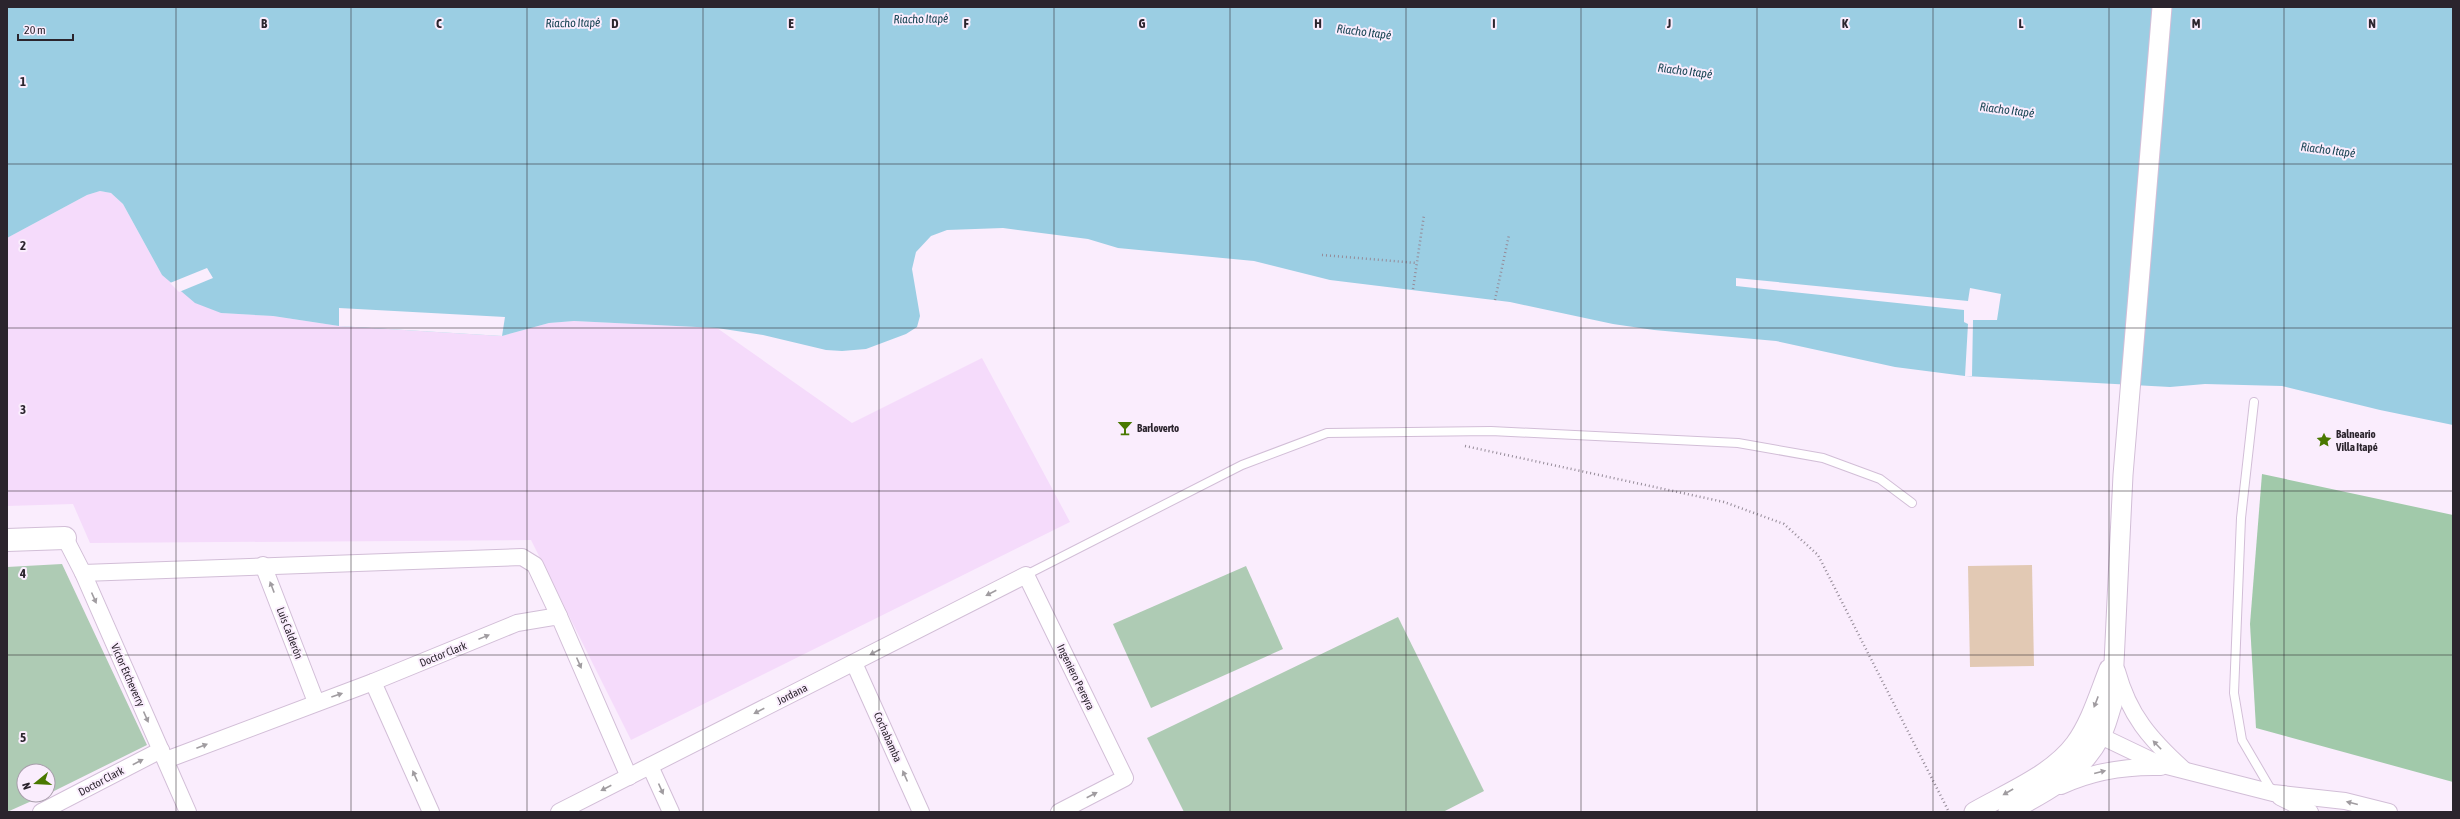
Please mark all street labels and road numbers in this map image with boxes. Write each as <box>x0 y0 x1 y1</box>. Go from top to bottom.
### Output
street label: Luis Calderón <box>275 605 305 661</box>
street label: Doctor Clark <box>418 639 468 669</box>
street label: Víctor Etcheverry <box>109 642 147 709</box>
street label: Ingeniero Pereyra <box>1055 642 1097 712</box>
street label: Jordana <box>775 681 809 707</box>
street label: Cochabamba <box>872 710 904 764</box>
street label: Doctor Clark <box>76 764 126 798</box>

